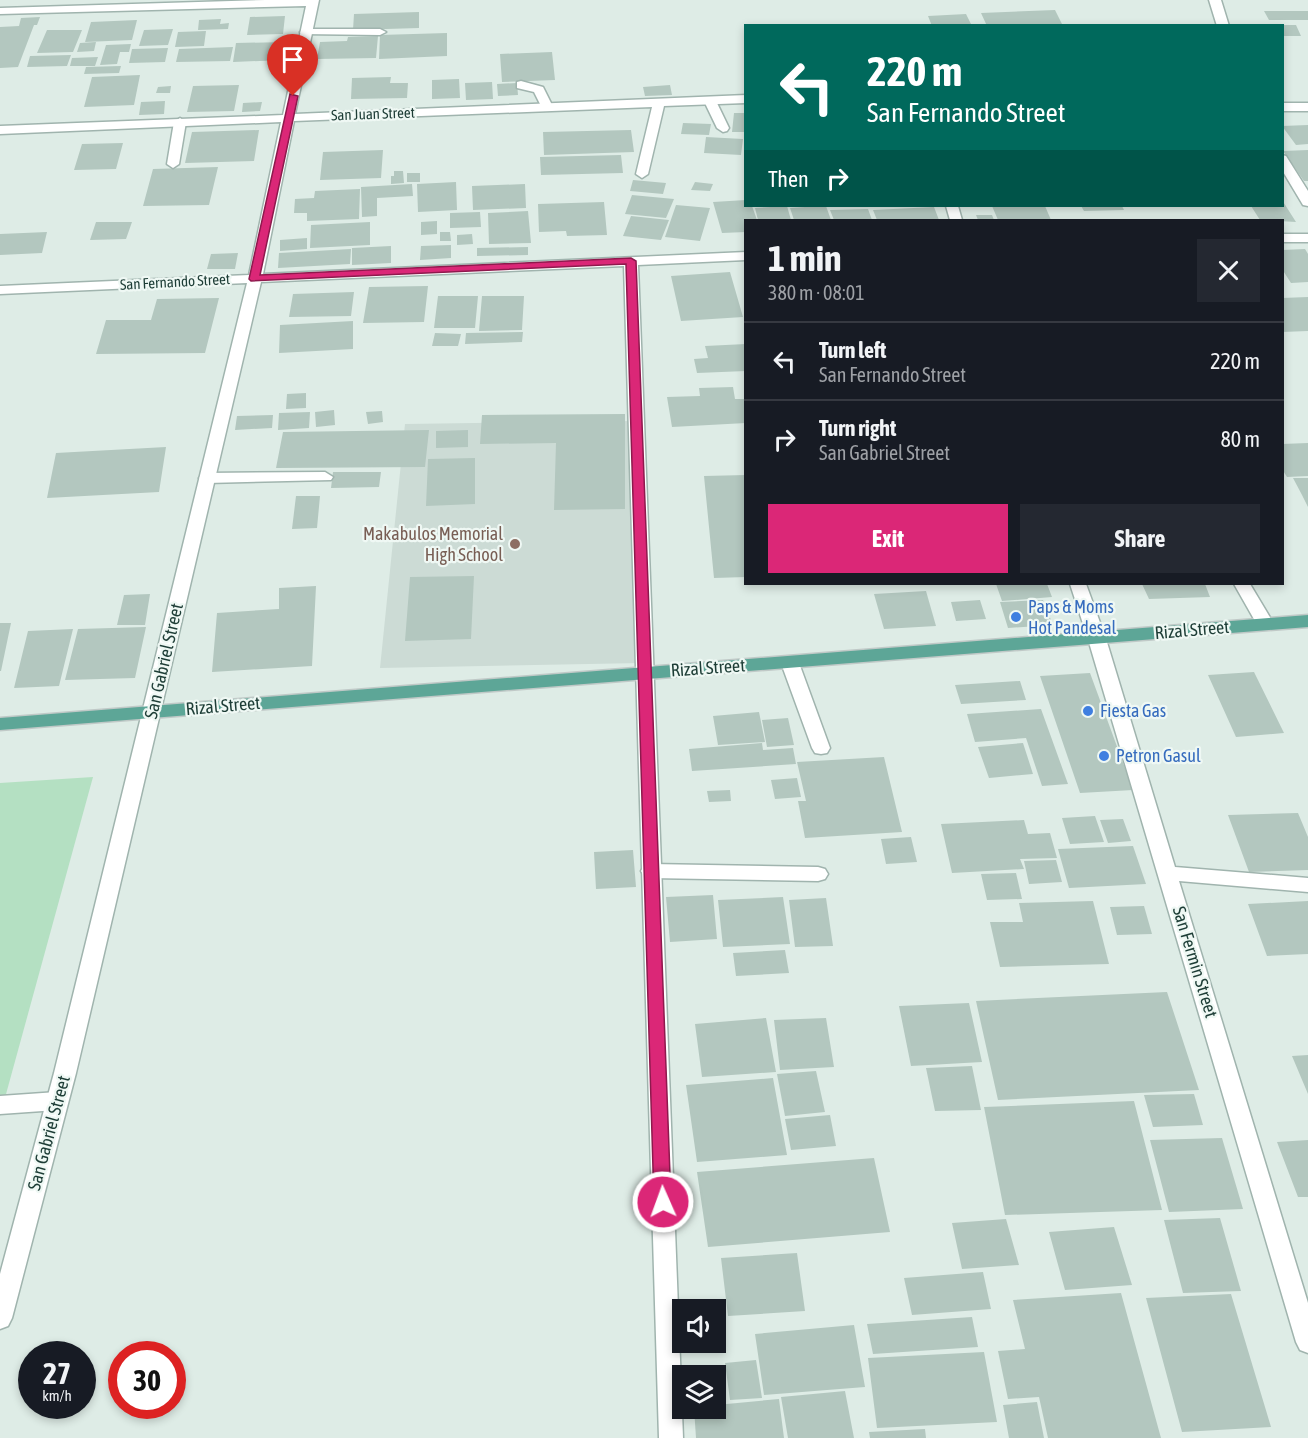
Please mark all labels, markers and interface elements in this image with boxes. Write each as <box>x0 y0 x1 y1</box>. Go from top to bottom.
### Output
pin <box>267 34 318 96</box>
icon: arrive <box>276 43 309 76</box>
text: 220 m <box>867 47 962 95</box>
icon: left <box>768 48 846 126</box>
text: San Fernando Street <box>867 97 1065 128</box>
street label: San Juan Street <box>331 104 415 123</box>
icon: right <box>821 162 854 195</box>
text: Then <box>768 166 809 192</box>
text: 1 min <box>768 237 842 279</box>
button: close <box>1197 239 1260 302</box>
street label: San Fernando Street <box>119 270 230 293</box>
text: 380 m · 08:01 <box>768 281 865 304</box>
text: Turn left <box>819 337 886 363</box>
icon: left <box>768 345 801 378</box>
text: 220 m <box>1210 348 1260 374</box>
text: San Fernando Street <box>819 363 966 386</box>
text: Turn right <box>819 415 896 441</box>
icon: right <box>768 423 801 456</box>
text: 80 m <box>1220 426 1260 452</box>
text: San Gabriel Street <box>819 441 950 464</box>
button: Exit <box>768 504 1008 573</box>
button: Share <box>1020 504 1260 573</box>
place label: Makabulos Memorial High School <box>363 523 503 565</box>
marker: Makabulos Memorial High School <box>508 537 522 551</box>
place label: Paps & Moms Hot Pandesal <box>1028 596 1117 638</box>
street label: San Gabriel Street <box>140 601 187 721</box>
marker: Paps & Moms Hot Pandesal <box>1009 610 1023 624</box>
street label: Rizal Street <box>1154 616 1230 643</box>
street label: Rizal Street <box>670 654 746 681</box>
street label: Rizal Street <box>185 692 261 719</box>
place label: Fiesta Gas <box>1100 700 1166 721</box>
marker: Fiesta Gas <box>1081 704 1095 718</box>
place label: Petron Gasul <box>1116 745 1201 766</box>
marker: Petron Gasul <box>1097 749 1111 763</box>
street label: San Fermin Street <box>1169 904 1222 1020</box>
street label: San Gabriel Street <box>23 1073 74 1193</box>
position arrow <box>631 1170 695 1234</box>
map controls <box>672 1299 726 1419</box>
button: sound <box>672 1299 726 1353</box>
speed limit sign: 30 <box>108 1341 186 1419</box>
text: 27 <box>43 1356 71 1390</box>
button: layers <box>672 1365 726 1419</box>
text: km/h <box>42 1387 72 1404</box>

